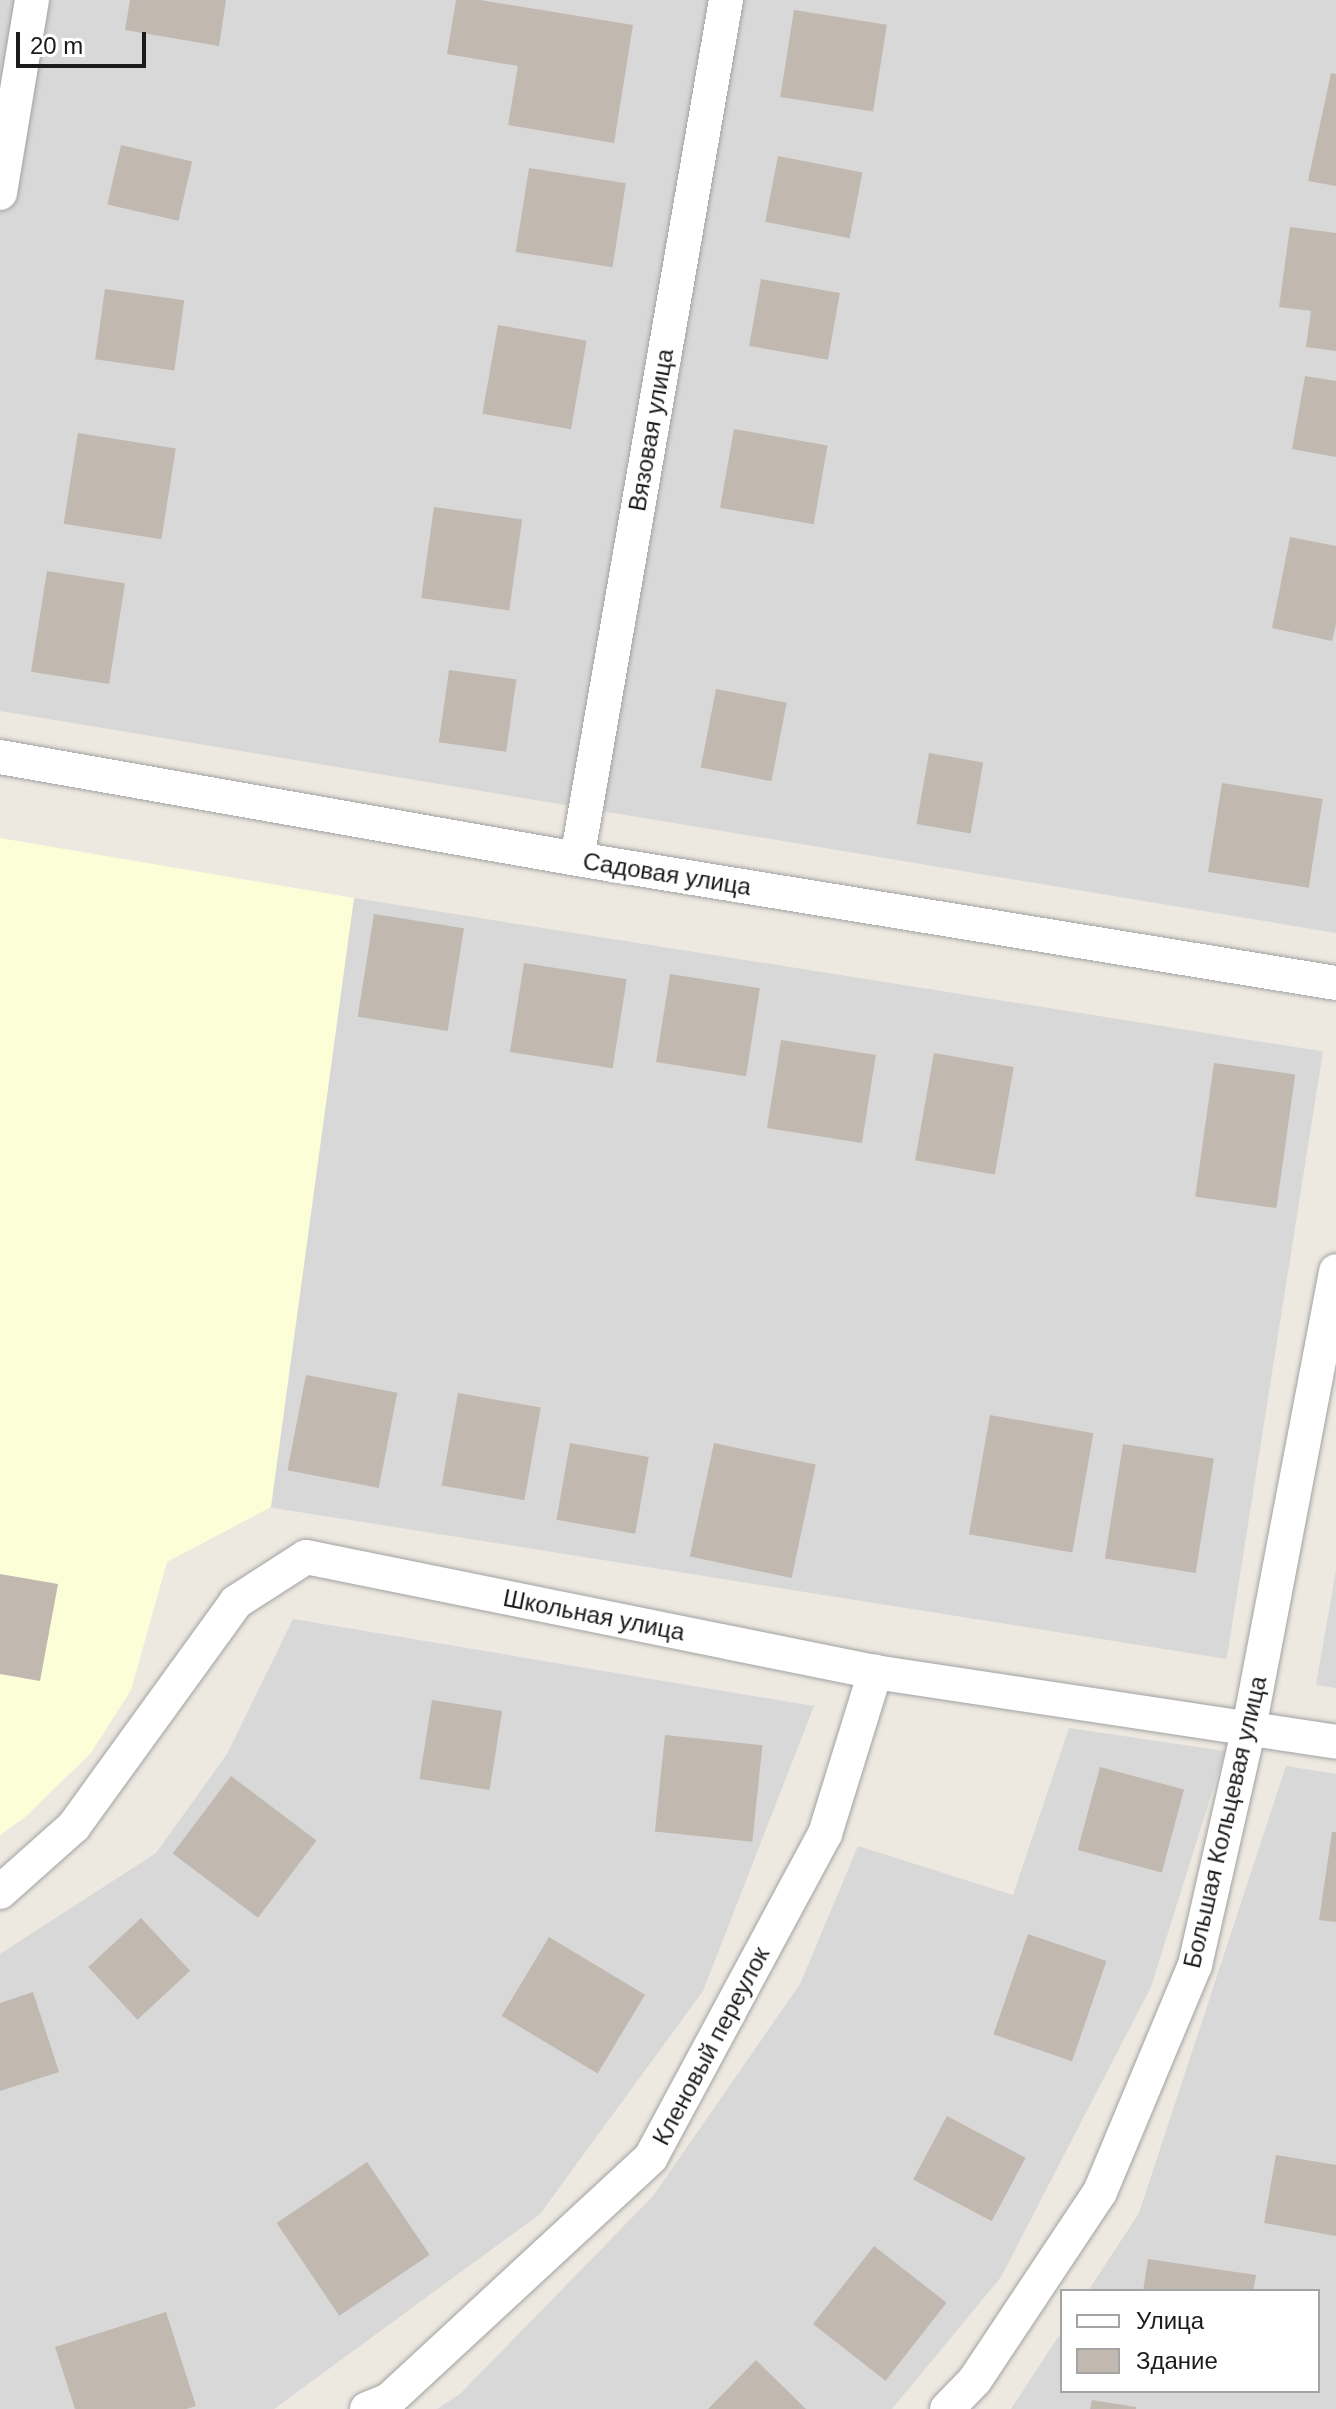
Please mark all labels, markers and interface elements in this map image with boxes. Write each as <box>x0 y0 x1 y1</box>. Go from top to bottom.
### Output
scale bar <box>20 16 150 66</box>
text: 20 m <box>30 32 83 59</box>
street label: Вязовая улица <box>623 347 679 513</box>
street label: Садовая улица <box>581 846 753 902</box>
street label: Школьная улица <box>501 1583 687 1647</box>
street label: Большая Кольцевая улица <box>1177 1673 1273 1971</box>
street label: Кленовый переулок <box>647 1942 775 2150</box>
legend <box>1060 2289 1320 2393</box>
text: Улица <box>1136 2307 1204 2334</box>
text: Здание <box>1136 2347 1218 2374</box>

